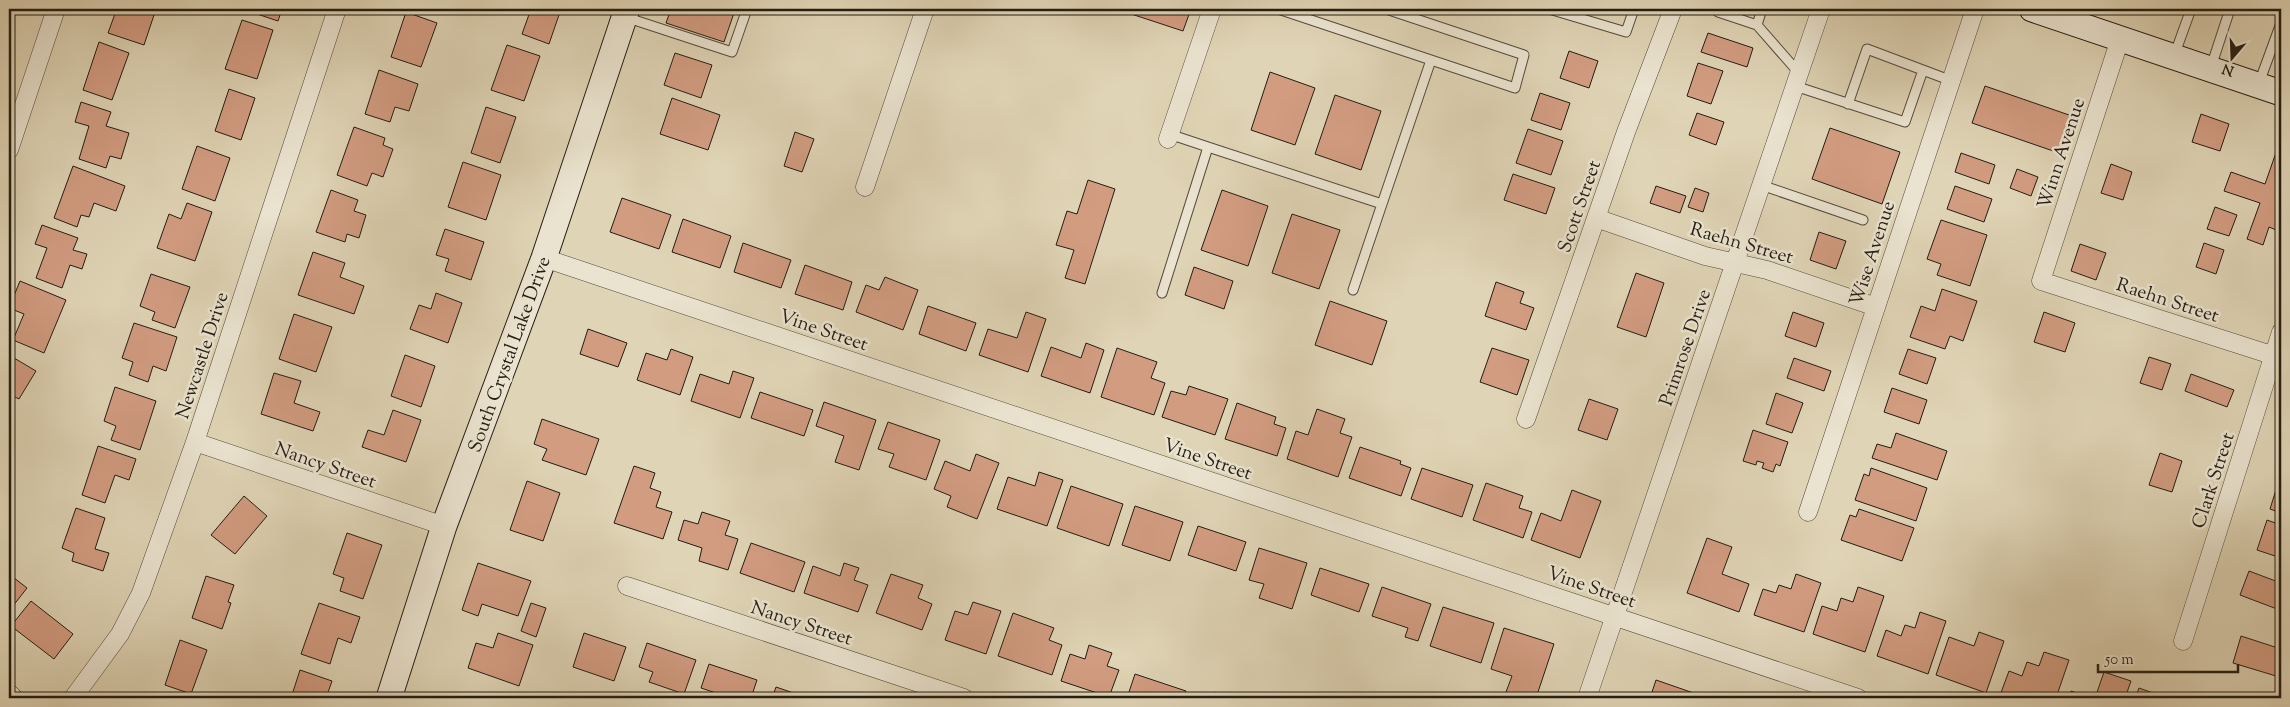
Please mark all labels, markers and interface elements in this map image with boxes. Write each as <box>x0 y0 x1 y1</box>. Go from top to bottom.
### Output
north arrow <box>2208 32 2258 82</box>
text: N <box>2220 57 2237 80</box>
street label: Winn Avenue <box>2032 95 2093 213</box>
street label: Scott Street <box>1552 156 1609 257</box>
street label: Wise Avenue <box>1844 198 1903 310</box>
street label: Raehn Street <box>1686 217 1797 272</box>
street label: South Crystal Lake Drive <box>462 253 558 457</box>
street label: Raehn Street <box>2112 272 2222 331</box>
street label: Primrose Drive <box>1654 286 1719 410</box>
street label: Newcastle Drive <box>170 289 237 423</box>
street label: Vine Street <box>775 304 872 359</box>
street label: Clark Street <box>2186 429 2243 532</box>
street label: Vine Street <box>1159 433 1256 488</box>
street label: Nancy Street <box>271 436 380 496</box>
street label: Vine Street <box>1543 561 1640 616</box>
street label: Nancy Street <box>747 595 856 654</box>
scale bar <box>2098 642 2238 674</box>
text: 50 m <box>2104 650 2134 671</box>

